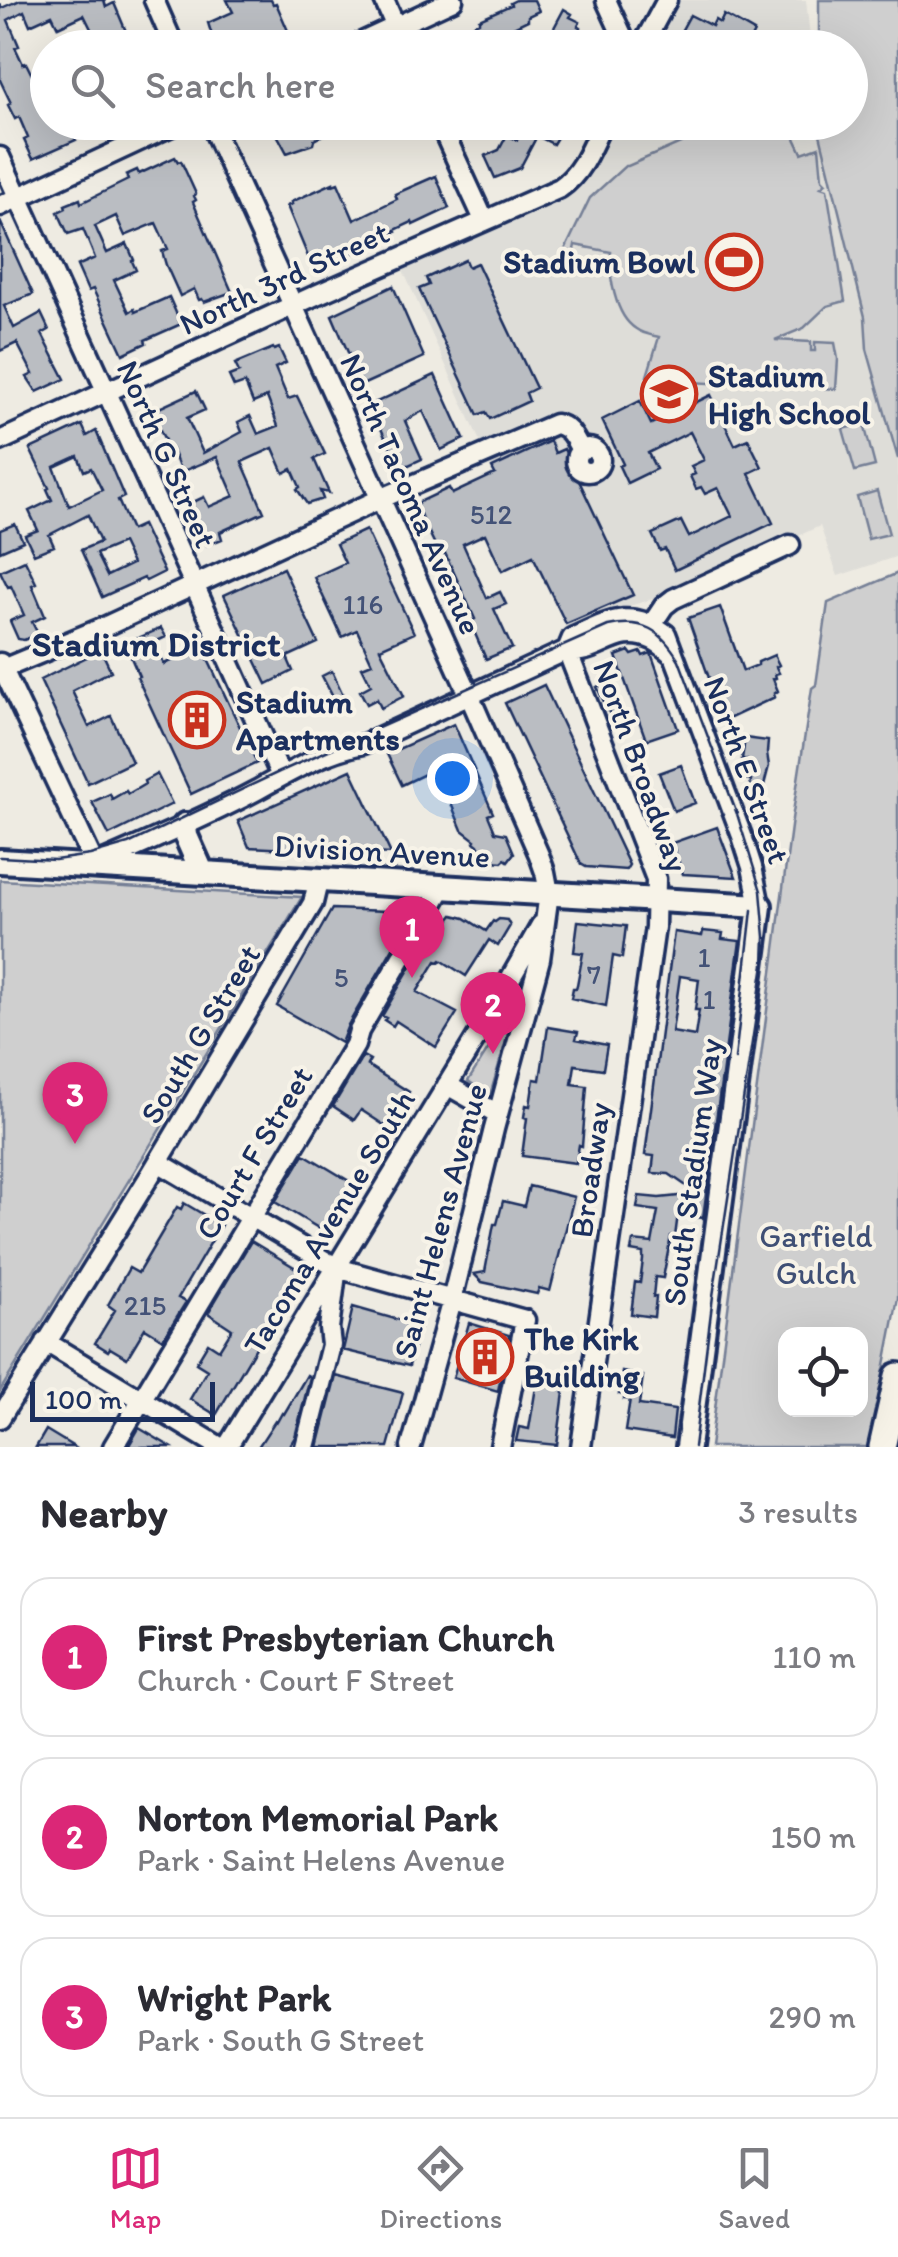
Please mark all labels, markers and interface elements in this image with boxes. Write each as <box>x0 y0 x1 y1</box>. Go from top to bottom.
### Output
search box <box>30 30 868 140</box>
icon: search <box>65 58 120 113</box>
text: Search here <box>145 62 336 108</box>
street label: North 3rd Street <box>173 213 395 343</box>
sports icon: Stadium Bowl <box>704 232 764 292</box>
place label: Stadium Bowl <box>503 243 696 281</box>
street label: North Tacoma Avenue <box>332 348 490 640</box>
street label: North G Street <box>109 355 225 553</box>
place label: Stadium High School <box>708 357 871 432</box>
school or university icon: Stadium High School <box>639 364 699 424</box>
house number: 512 <box>470 497 512 531</box>
house number: 116 <box>343 587 383 621</box>
district label: Stadium District <box>32 623 280 665</box>
street label: North Broadway <box>585 655 697 877</box>
street label: North E Street <box>696 671 798 869</box>
place label: Stadium Apartments <box>235 683 400 758</box>
building icon: Stadium Apartments <box>167 690 227 750</box>
your location <box>427 753 478 804</box>
street label: Division Avenue <box>273 826 491 876</box>
pin: 1 <box>380 896 444 978</box>
street label: South G Street <box>132 938 268 1130</box>
house number: 1 <box>698 940 711 974</box>
house number: 7 <box>587 957 601 991</box>
house number: 5 <box>334 960 348 994</box>
pin: 2 <box>460 972 526 1054</box>
house number: 1 <box>703 982 716 1016</box>
street label: South Stadium Way <box>654 1036 730 1308</box>
street label: Court F Street <box>187 1060 321 1246</box>
pin: 3 <box>42 1062 108 1144</box>
street label: Saint Helens Avenue <box>385 1079 495 1363</box>
street label: Tacoma Avenue South <box>235 1083 423 1361</box>
street label: Broadway <box>562 1100 618 1240</box>
park label: Garfield Gulch <box>759 1217 873 1292</box>
house number: 215 <box>124 1288 166 1322</box>
place label: The Kirk Building <box>523 1320 640 1395</box>
building icon: The Kirk Building <box>455 1327 515 1387</box>
map controls <box>778 1327 868 1417</box>
button: locate <box>778 1327 868 1417</box>
scale bar <box>30 1377 215 1422</box>
text: 100 m <box>45 1382 122 1416</box>
text: Nearby <box>40 1487 167 1538</box>
text: 3 results <box>738 1493 858 1531</box>
text: First Presbyterian Church <box>137 1615 554 1661</box>
text: 1 <box>67 1638 82 1676</box>
text: 110 m <box>772 1638 856 1676</box>
text: Church · Court F Street <box>137 1661 454 1699</box>
text: Norton Memorial Park <box>137 1795 498 1841</box>
text: 2 <box>66 1818 83 1856</box>
text: 150 m <box>771 1818 856 1856</box>
text: Park · Saint Helens Avenue <box>137 1841 505 1879</box>
text: Wright Park <box>137 1975 331 2021</box>
text: 3 <box>66 1998 83 2036</box>
text: 290 m <box>769 1998 856 2036</box>
text: Park · South G Street <box>137 2021 424 2059</box>
tab: Map <box>108 2141 163 2235</box>
tab: Directions <box>379 2141 502 2235</box>
tab: Saved <box>718 2141 790 2235</box>

